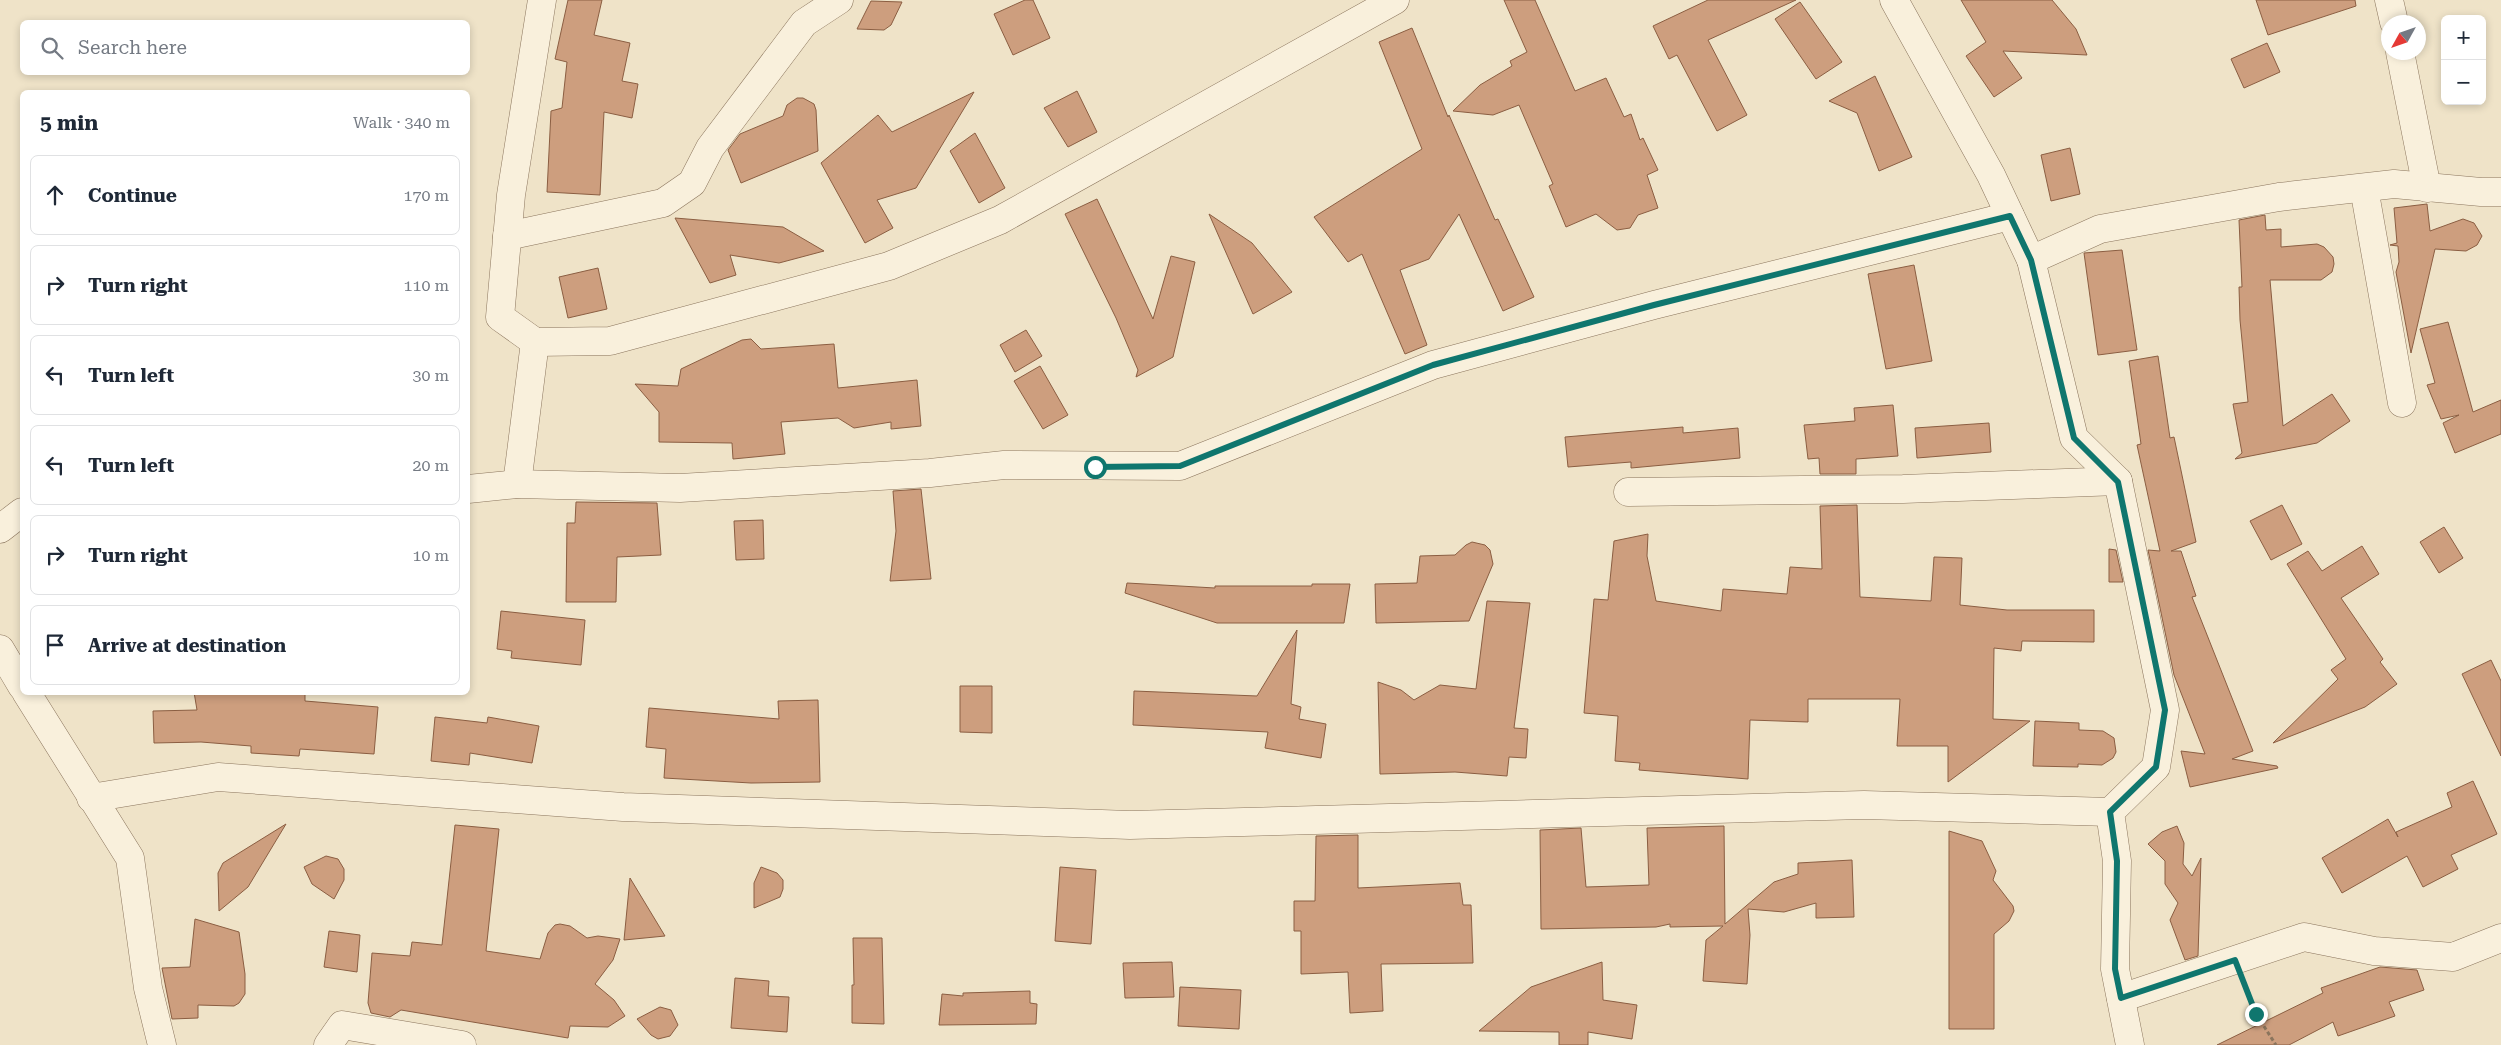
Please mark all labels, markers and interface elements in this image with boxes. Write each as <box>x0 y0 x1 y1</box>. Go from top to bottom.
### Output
north arrow <box>2381 15 2426 60</box>
map controls <box>2441 15 2486 105</box>
button: + <box>2441 15 2486 60</box>
search box <box>20 20 470 75</box>
icon: search <box>38 34 66 62</box>
text: Search here <box>78 36 187 59</box>
button: − <box>2441 60 2486 105</box>
text: 5 min <box>40 111 98 135</box>
text: Walk · 340 m <box>353 113 450 132</box>
icon: ahead <box>41 181 69 209</box>
text: Continue <box>88 184 177 207</box>
text: 170 m <box>403 186 449 205</box>
icon: right <box>41 271 69 299</box>
text: Turn right <box>88 274 188 297</box>
text: 110 m <box>403 276 449 295</box>
icon: left <box>41 361 69 389</box>
text: Turn left <box>88 364 174 387</box>
text: 30 m <box>412 366 449 385</box>
icon: left <box>41 451 69 479</box>
text: Turn left <box>88 454 174 477</box>
text: 20 m <box>412 456 449 475</box>
route start <box>1084 456 1107 479</box>
icon: right <box>41 541 69 569</box>
text: Turn right <box>88 544 188 567</box>
text: 10 m <box>412 546 449 565</box>
icon: arrive <box>41 631 69 659</box>
text: Arrive at destination <box>88 634 286 657</box>
route end <box>2245 1003 2268 1026</box>

